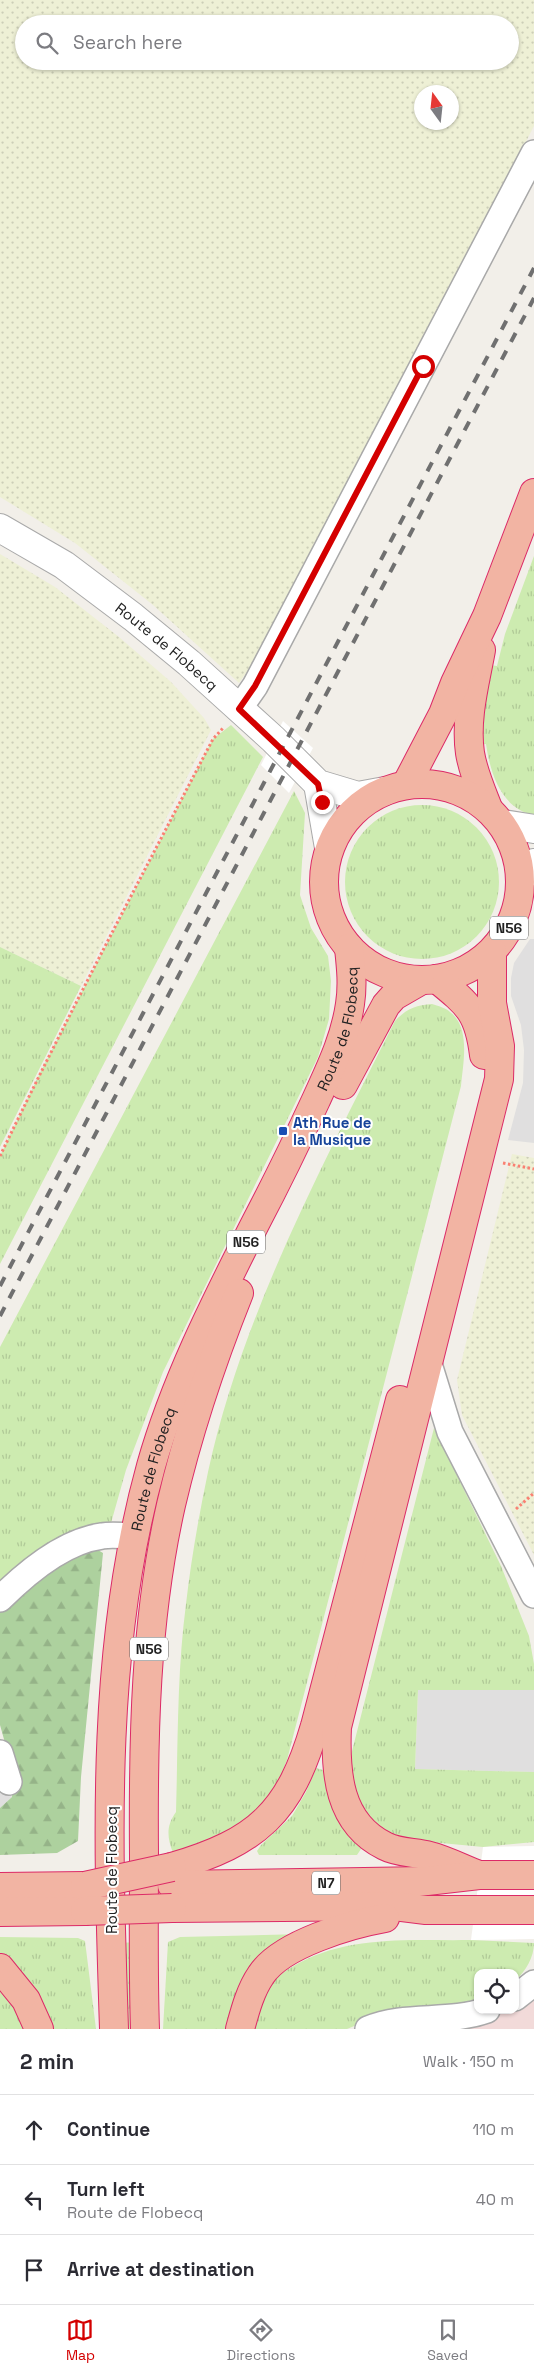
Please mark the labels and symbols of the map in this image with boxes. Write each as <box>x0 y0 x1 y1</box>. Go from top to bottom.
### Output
north arrow <box>414 85 459 130</box>
route start <box>412 355 435 378</box>
street label: Route de Flobecq <box>112 598 222 694</box>
route end <box>311 791 334 814</box>
road number: N56 <box>490 916 528 940</box>
street label: Route de Flobecq <box>312 966 361 1094</box>
place label: Ath Rue de la Musique <box>293 1113 372 1149</box>
marker: Ath Rue de la Musique <box>277 1125 289 1137</box>
road number: N56 <box>227 1230 265 1254</box>
street label: Route de Flobecq <box>126 1404 179 1533</box>
road number: N56 <box>130 1638 168 1660</box>
street label: Route de Flobecq <box>102 1806 121 1934</box>
road number: N7 <box>312 1872 340 1895</box>

